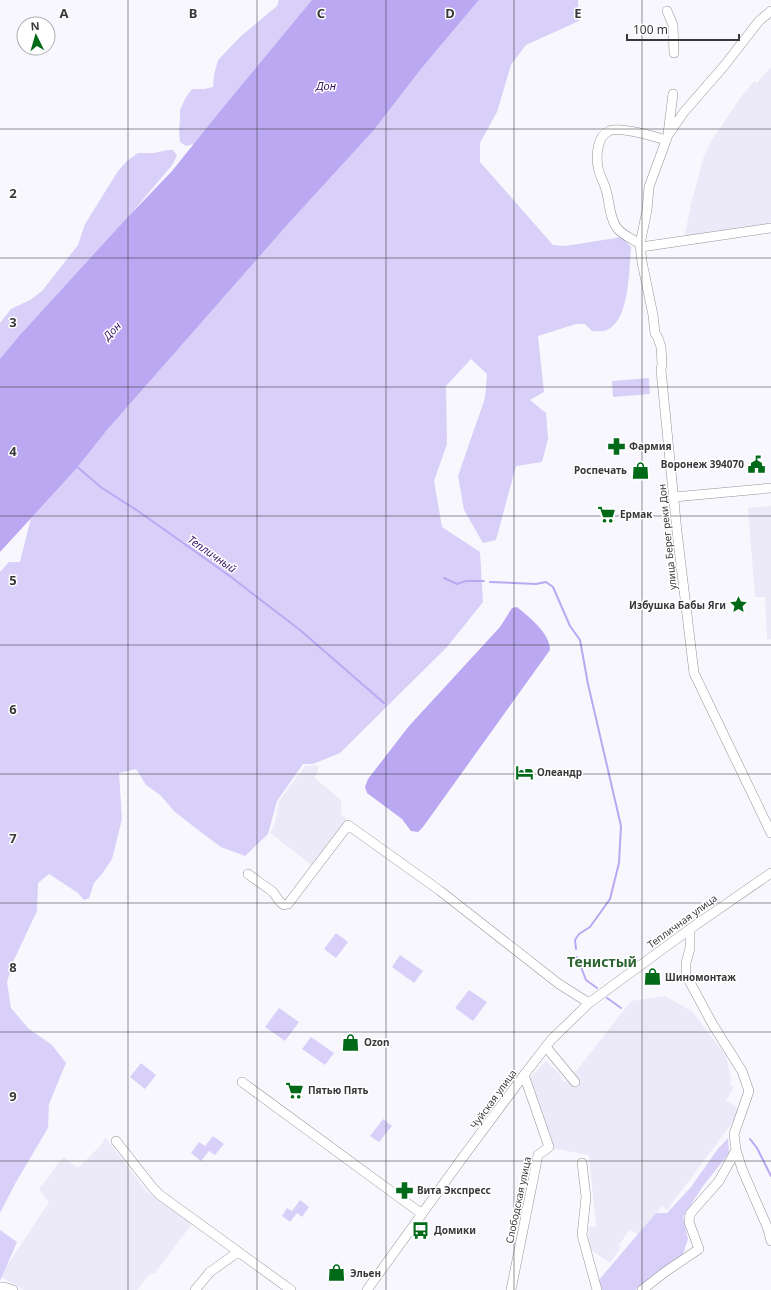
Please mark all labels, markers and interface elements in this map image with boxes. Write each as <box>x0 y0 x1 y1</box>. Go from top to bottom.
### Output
text: A <box>60 4 69 22</box>
text: B <box>189 4 197 22</box>
text: C <box>317 4 325 22</box>
text: D <box>445 4 455 22</box>
text: E <box>574 4 582 22</box>
north arrow <box>16 16 56 56</box>
scale bar <box>627 16 739 42</box>
text: N <box>30 18 40 33</box>
text: 100 m <box>633 21 668 38</box>
water label: Дон <box>315 78 337 93</box>
text: 2 <box>9 184 17 202</box>
text: 3 <box>9 313 17 331</box>
water label: Дон <box>99 318 124 344</box>
pharmacy icon: Фармия <box>606 436 626 456</box>
place label: Фармия <box>629 439 672 453</box>
text: 4 <box>9 442 17 460</box>
public building icon: Воронеж 394070 <box>747 454 767 474</box>
place label: Воронеж 394070 <box>661 457 744 471</box>
shop icon: Роспечать <box>630 460 650 480</box>
place label: Роспечать <box>574 463 627 477</box>
street label: улица Берег реки Дон <box>654 483 680 591</box>
supermarket icon: Ермак <box>597 504 617 524</box>
place label: Ермак <box>620 507 653 521</box>
water label: Тепличный <box>185 531 239 576</box>
text: 5 <box>9 571 17 589</box>
place icon: Избушка Бабы Яги <box>729 595 749 615</box>
place label: Избушка Бабы Яги <box>629 598 726 612</box>
text: 6 <box>9 700 17 718</box>
hotel icon: Олеандр <box>514 762 534 782</box>
place label: Олеандр <box>537 765 582 779</box>
text: 7 <box>9 829 17 847</box>
street label: Тепличная улица <box>644 891 720 951</box>
district label: Тенистый <box>567 952 637 971</box>
text: 8 <box>9 958 17 976</box>
shop icon: Шиномонтаж <box>642 967 662 987</box>
place label: Шиномонтаж <box>665 970 736 984</box>
shop icon: Ozon <box>341 1032 361 1052</box>
place label: Ozon <box>364 1035 390 1049</box>
street label: Чуйская улица <box>467 1066 519 1132</box>
supermarket icon: Пятью Пять <box>285 1080 305 1100</box>
place label: Пятью Пять <box>308 1083 368 1097</box>
text: 9 <box>9 1087 17 1105</box>
street label: Слободская улица <box>502 1155 534 1245</box>
pharmacy icon: Вита Экспресс <box>394 1180 414 1200</box>
place label: Вита Экспресс <box>417 1183 491 1197</box>
bus stop icon: Домики <box>411 1220 431 1240</box>
place label: Домики <box>434 1223 476 1237</box>
shop icon: Эльен <box>327 1263 347 1283</box>
place label: Эльен <box>350 1266 381 1280</box>

